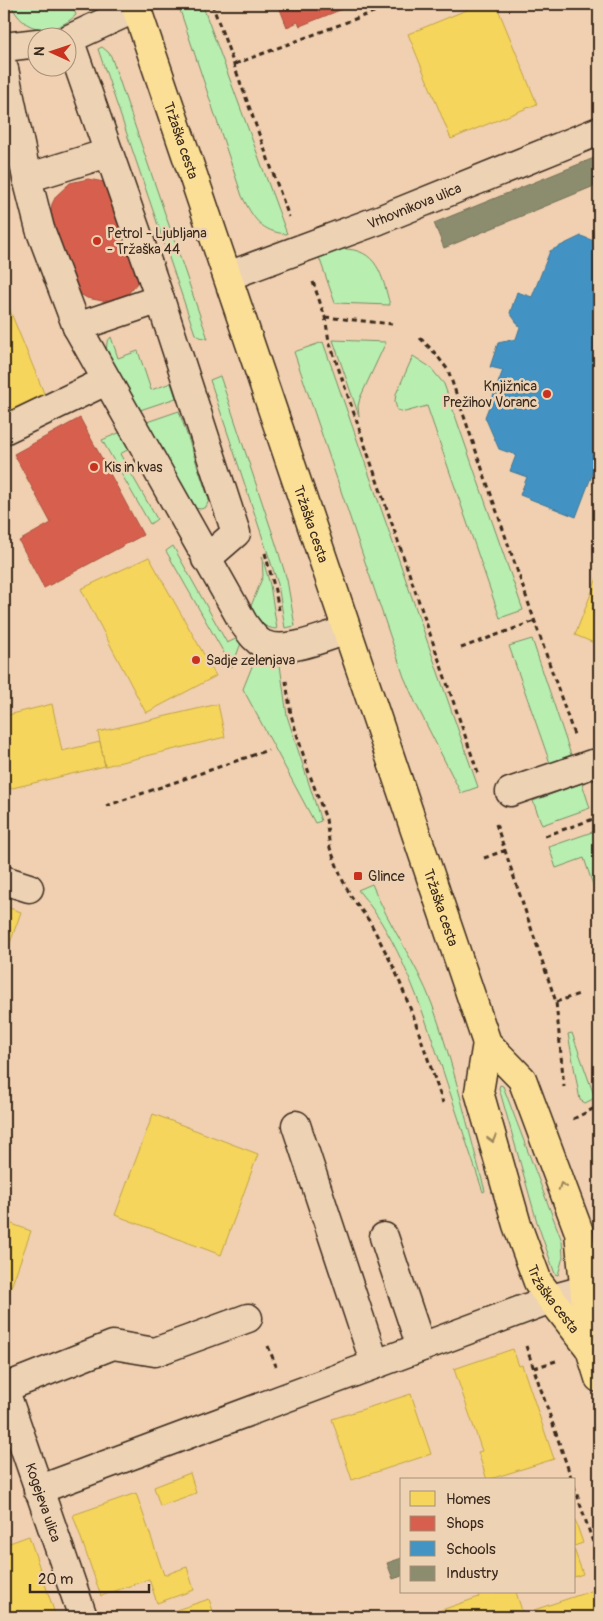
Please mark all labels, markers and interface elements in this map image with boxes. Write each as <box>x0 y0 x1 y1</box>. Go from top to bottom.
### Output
north arrow <box>28 28 78 78</box>
text: N <box>31 46 48 57</box>
street label: Tržaška cesta <box>160 100 202 181</box>
street label: Vrhovnikova ulica <box>365 179 464 232</box>
place label: Petrol - Ljubljana - Tržaška 44 <box>107 225 207 258</box>
marker: Petrol - Ljubljana - Tržaška 44 <box>91 235 103 247</box>
place label: Knjižnica Prežihov Voranc <box>443 378 537 411</box>
marker: Knjižnica Prežihov Voranc <box>541 388 553 400</box>
place label: Kis in kvas <box>104 459 163 476</box>
marker: Kis in kvas <box>88 461 100 473</box>
street label: Tržaška cesta <box>290 483 332 565</box>
place label: Sadje zelenjava <box>206 652 295 669</box>
marker: Sadje zelenjava <box>190 654 202 666</box>
street label: Tržaška cesta <box>420 867 462 948</box>
place label: Glince <box>368 868 405 885</box>
marker: Glince <box>352 870 364 882</box>
one-way arrow <box>487 1135 497 1143</box>
one-way arrow <box>558 1182 568 1191</box>
street label: Tržaška cesta <box>524 1262 583 1337</box>
street label: Kogejeva ulica <box>22 1461 65 1544</box>
legend <box>400 1478 576 1594</box>
text: Homes <box>446 1490 491 1509</box>
text: Shops <box>446 1514 484 1533</box>
text: Schools <box>446 1540 496 1559</box>
scale bar <box>30 1561 149 1593</box>
text: Industry <box>446 1564 499 1583</box>
text: 20 m <box>38 1570 73 1589</box>

